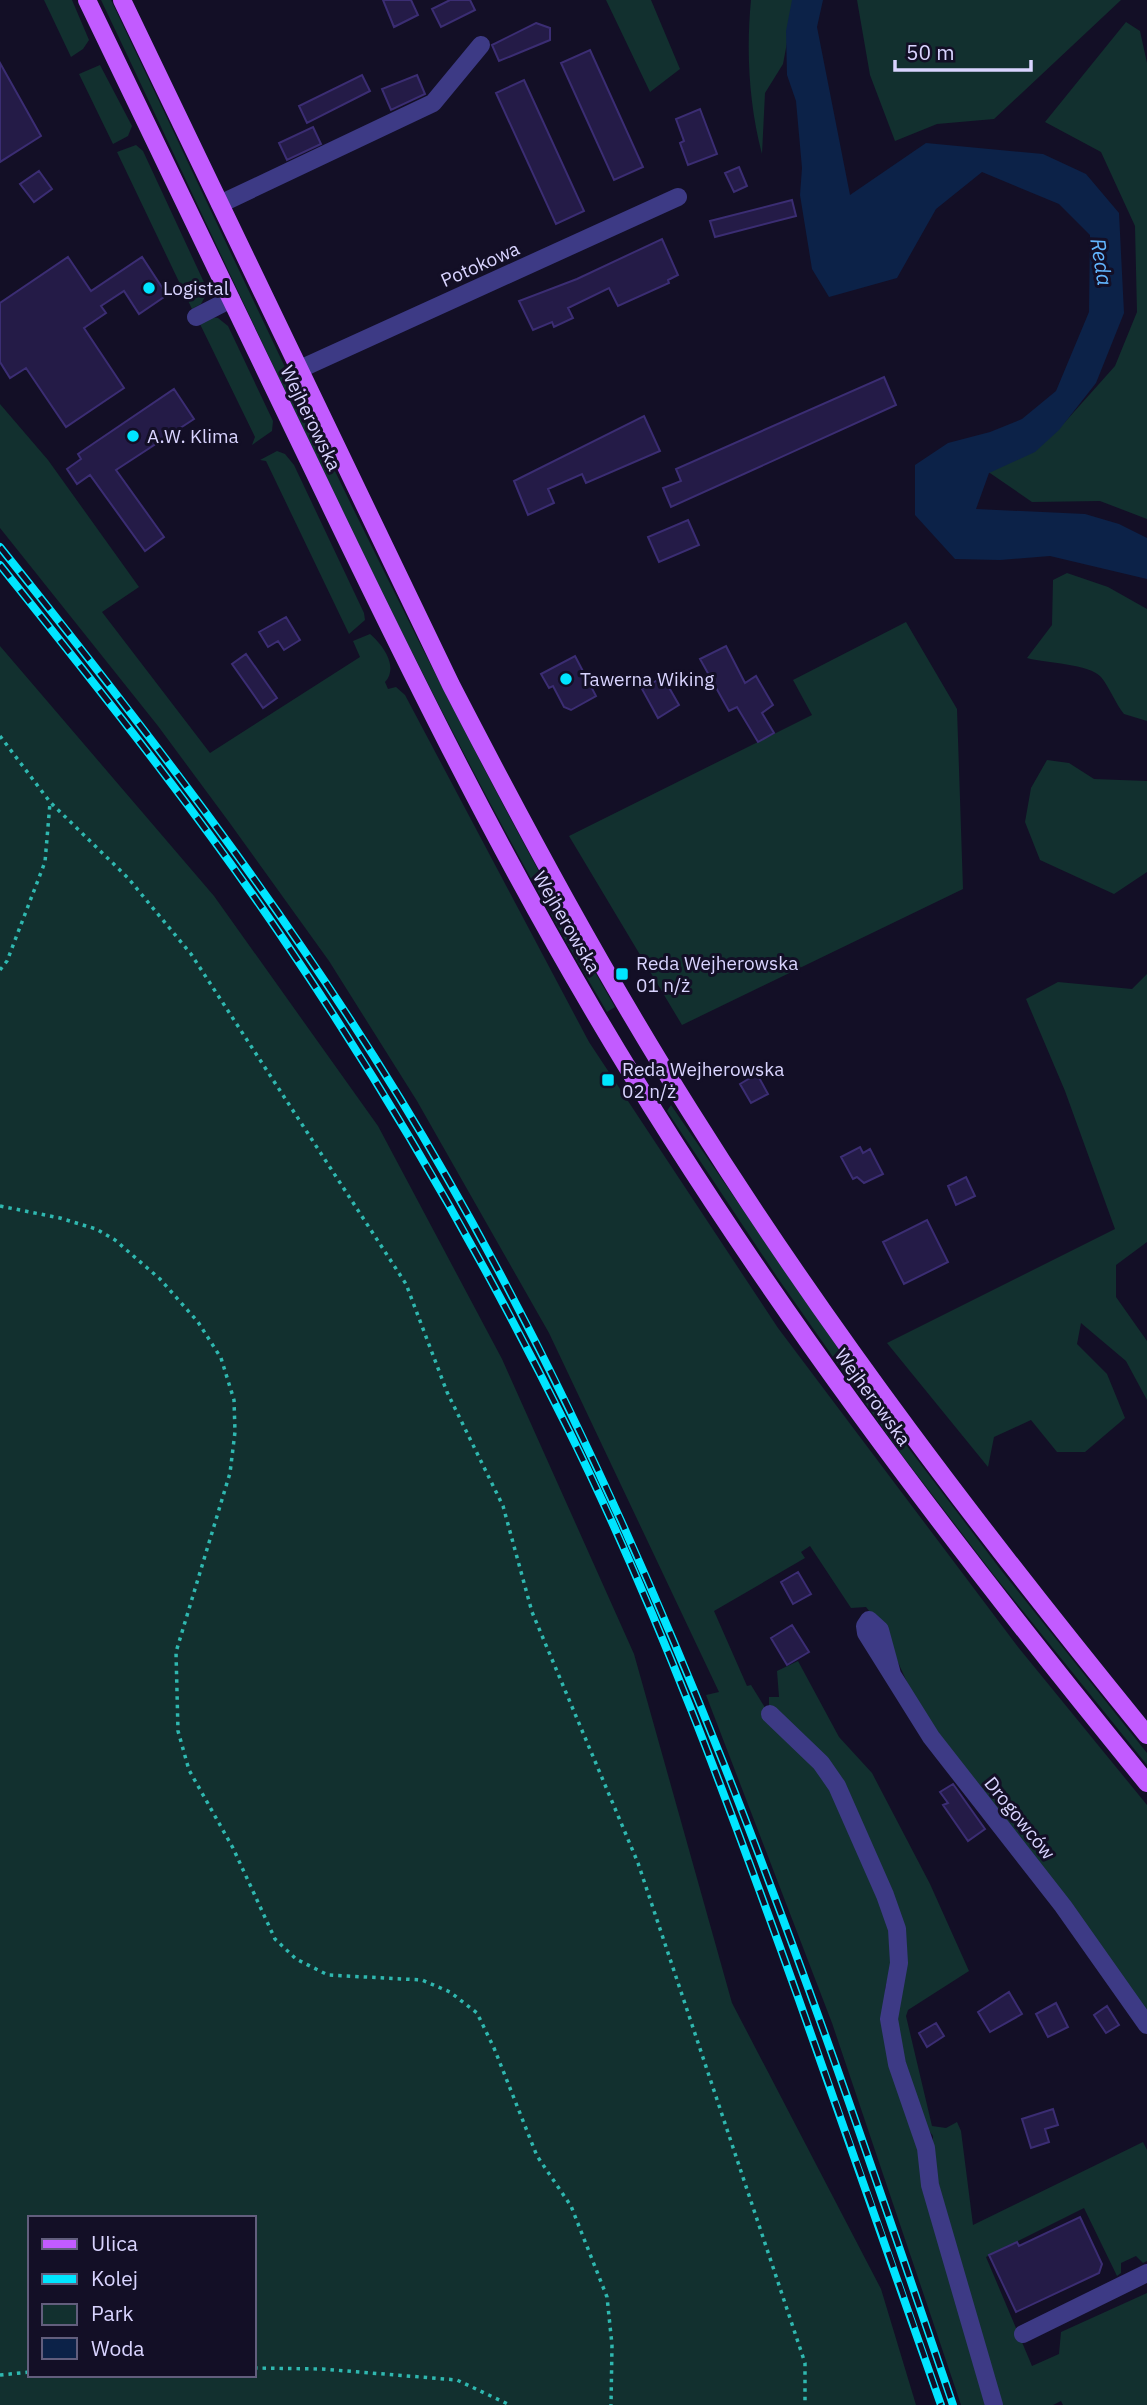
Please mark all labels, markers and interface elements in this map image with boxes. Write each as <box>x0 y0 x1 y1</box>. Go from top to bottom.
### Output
scale bar <box>895 28 1032 72</box>
text: 50 m <box>906 38 955 66</box>
street label: Potokowa <box>437 236 523 292</box>
water label: Reda <box>1084 236 1120 288</box>
place label: Logistal <box>163 276 229 300</box>
marker: Logistal <box>141 280 157 296</box>
street label: Wejherowska <box>275 361 347 475</box>
place label: A.W. Klima <box>147 424 239 448</box>
marker: A.W. Klima <box>125 428 141 444</box>
place label: Tawerna Wiking <box>580 667 714 691</box>
marker: Tawerna Wiking <box>558 671 574 687</box>
street label: Wejherowska <box>528 866 606 978</box>
place label: Reda Wejherowska 01 n/ż <box>636 951 798 997</box>
marker: Reda Wejherowska 01 n/ż <box>614 966 630 982</box>
place label: Reda Wejherowska 02 n/ż <box>622 1057 784 1103</box>
marker: Reda Wejherowska 02 n/ż <box>600 1072 616 1088</box>
street label: Wejherowska <box>830 1344 916 1450</box>
street label: Drogowców <box>979 1772 1061 1864</box>
legend <box>28 2216 256 2377</box>
text: Ulica <box>91 2229 138 2257</box>
text: Kolej <box>91 2264 138 2292</box>
text: Park <box>91 2299 134 2327</box>
text: Woda <box>91 2334 145 2362</box>

